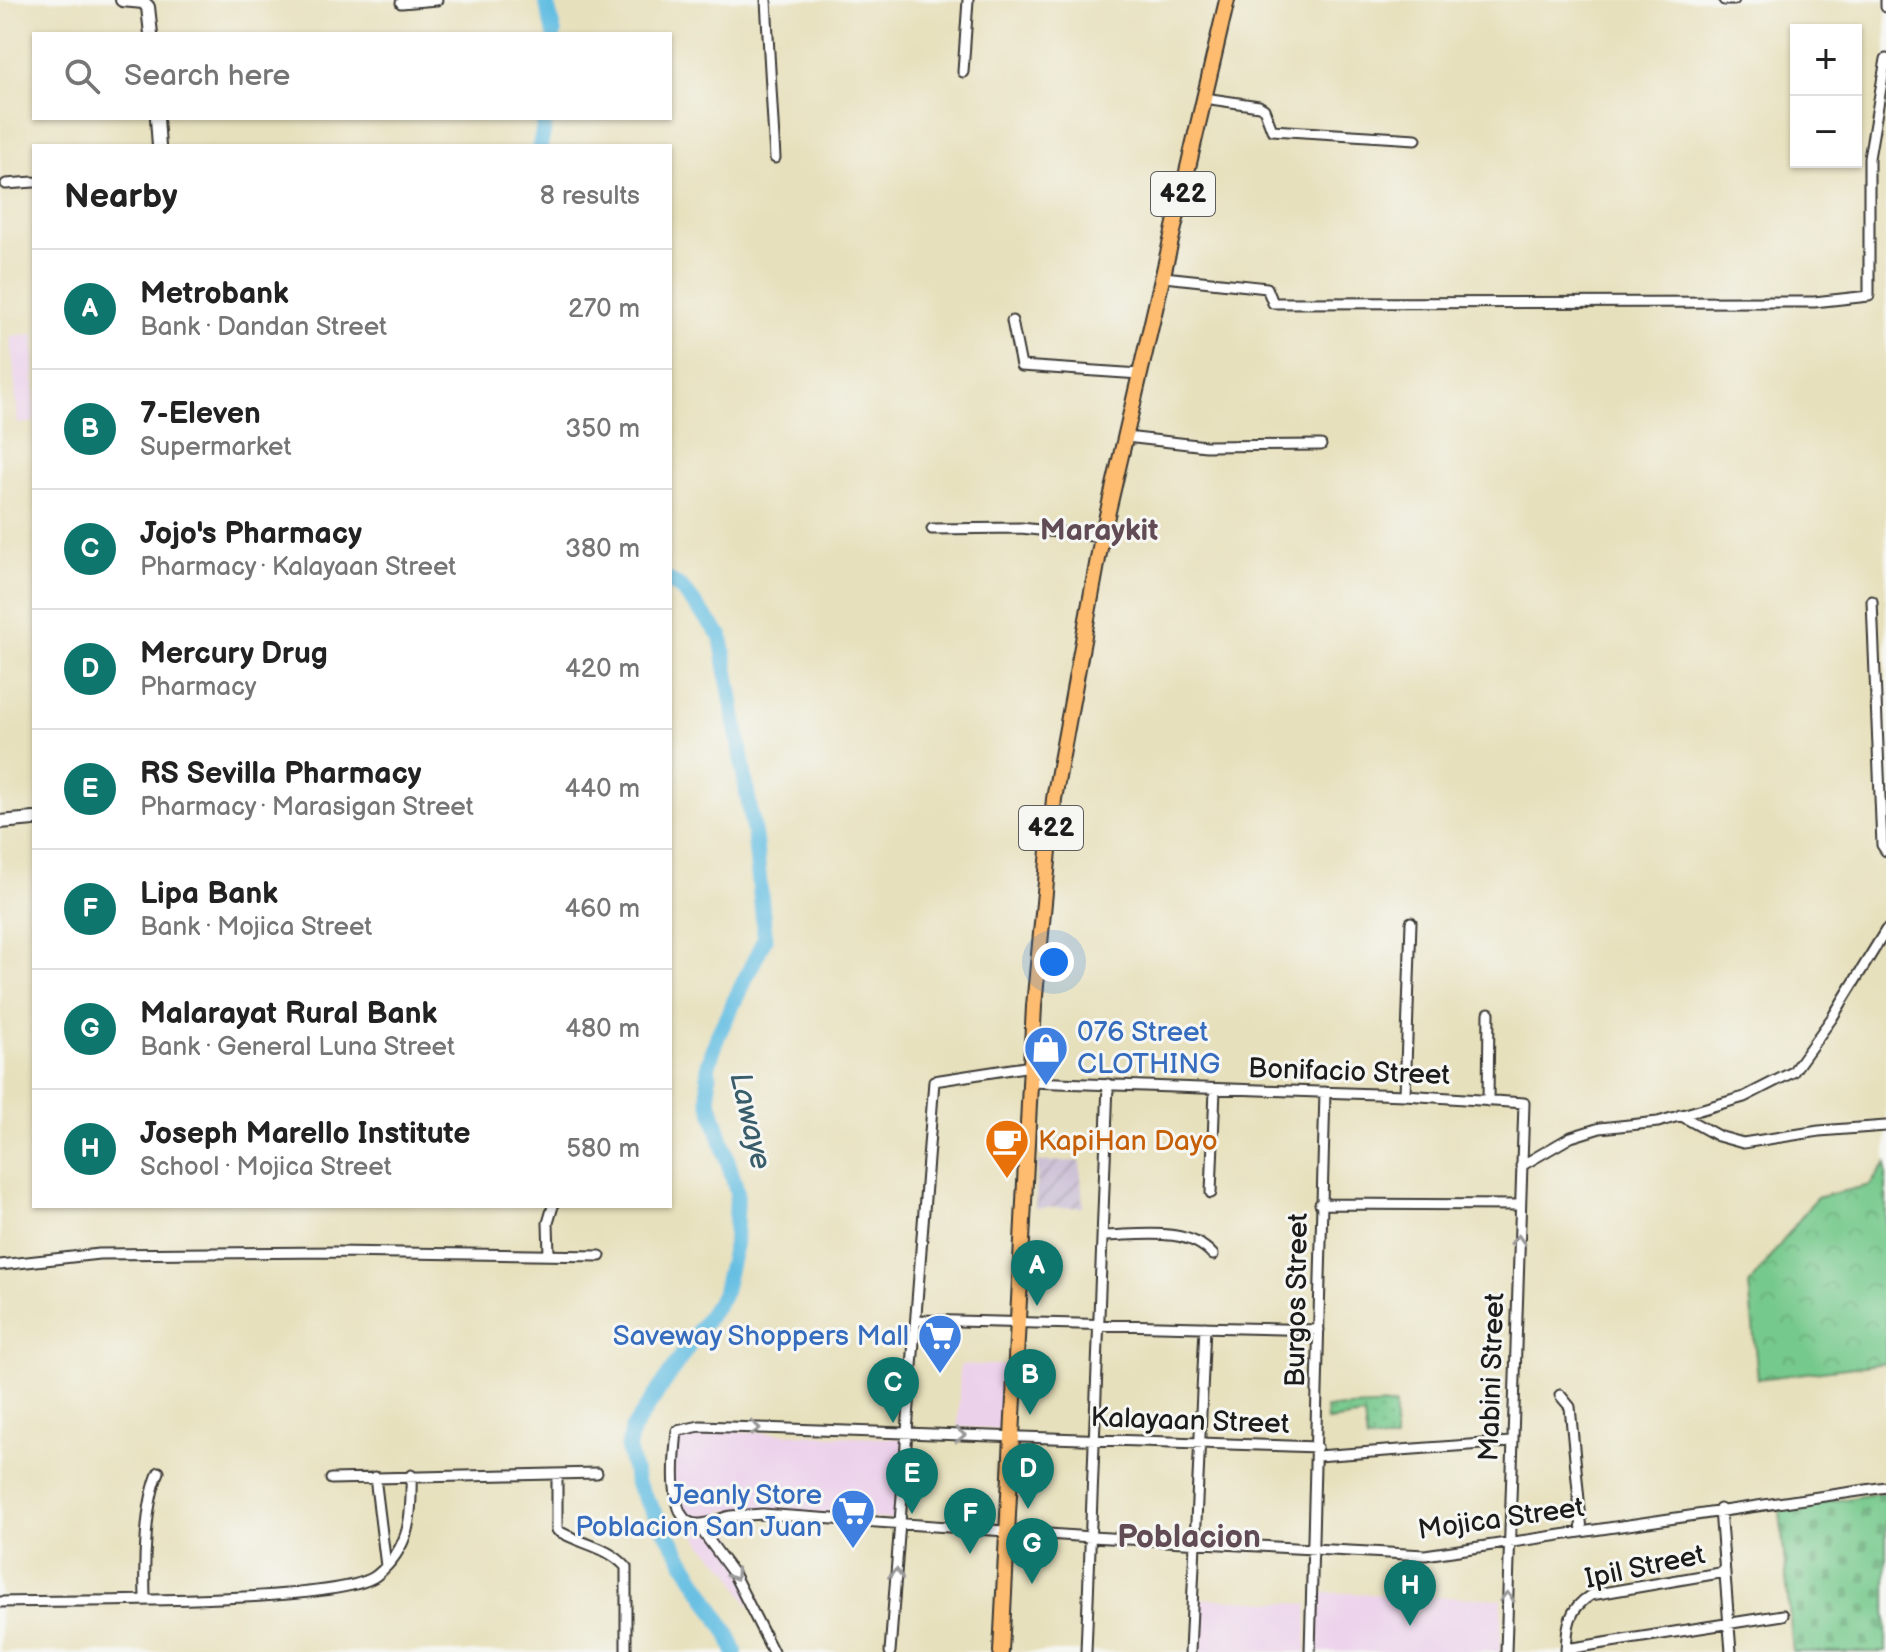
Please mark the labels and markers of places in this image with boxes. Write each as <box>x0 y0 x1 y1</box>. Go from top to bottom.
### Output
place label: 076 Street CLOTHING <box>1077 1016 1220 1081</box>
shop icon: 076 Street CLOTHING <box>1022 1024 1070 1087</box>
cafe icon: KapiHan Dayo <box>983 1117 1031 1180</box>
place label: KapiHan Dayo <box>1038 1125 1218 1158</box>
pin: A <box>1011 1240 1063 1306</box>
supermarket icon: Saveway Shoppers Mall <box>916 1312 964 1375</box>
place label: Saveway Shoppers Mall <box>613 1320 909 1353</box>
pin: B <box>1004 1349 1056 1415</box>
pin: C <box>867 1357 919 1423</box>
pin: D <box>1002 1443 1054 1509</box>
pin: E <box>886 1448 938 1514</box>
place label: Jeanly Store Poblacion San Juan <box>575 1479 822 1544</box>
supermarket icon: Jeanly Store Poblacion San Juan <box>829 1487 877 1550</box>
pin: F <box>944 1488 996 1554</box>
pin: G <box>1006 1518 1058 1584</box>
pin: H <box>1384 1560 1436 1626</box>

